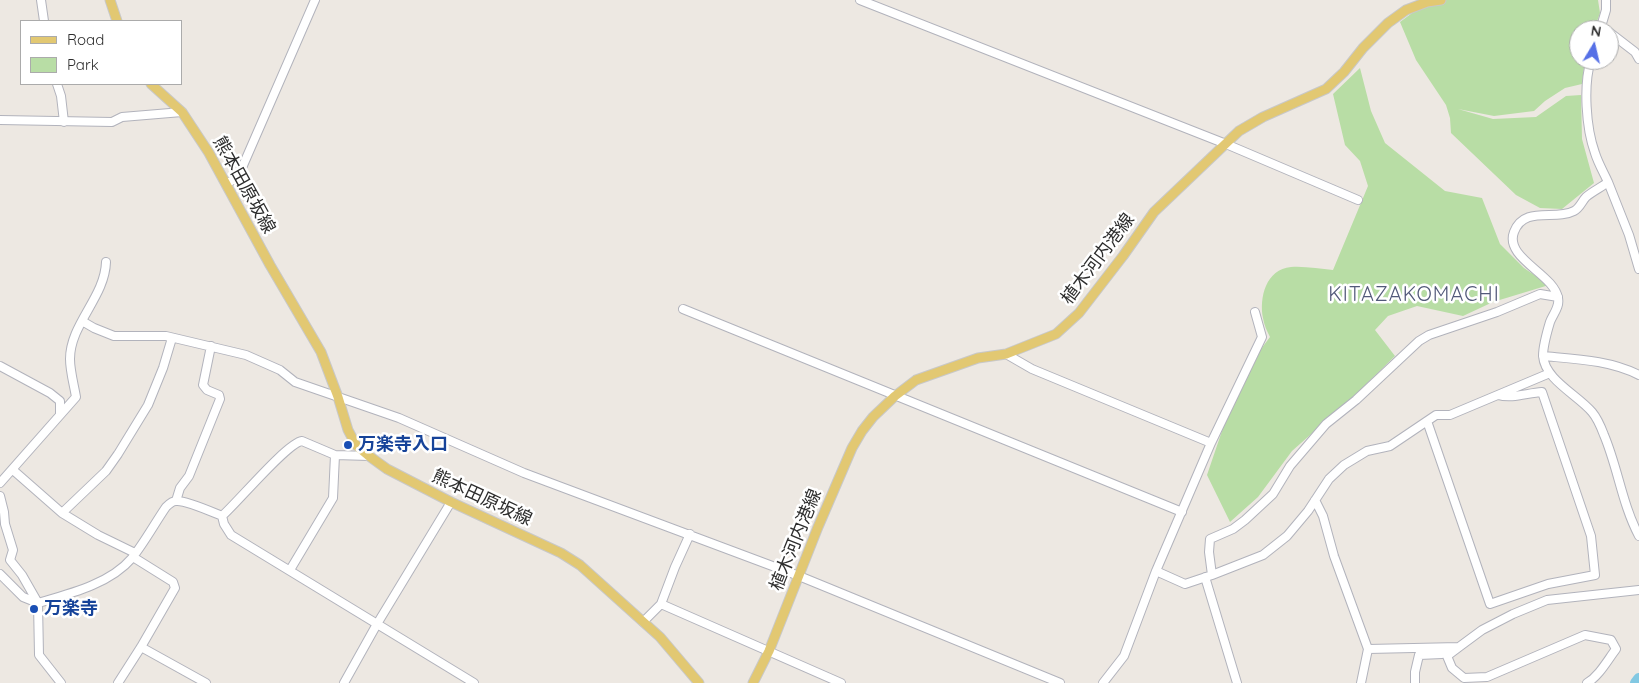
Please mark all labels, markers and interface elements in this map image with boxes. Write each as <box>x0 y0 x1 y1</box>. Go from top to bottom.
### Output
legend <box>20 20 182 85</box>
north arrow <box>1569 20 1619 70</box>
text: N <box>1590 21 1603 41</box>
text: Road <box>67 30 104 49</box>
text: Park <box>67 55 99 74</box>
street label: 熊本田原坂線 <box>208 133 280 237</box>
street label: 植木河内港線 <box>1057 209 1139 309</box>
district label: KITAZAKOMACHI <box>1327 283 1501 307</box>
place label: 万楽寺入口 <box>358 434 448 456</box>
marker: 万楽寺入口 <box>342 439 354 451</box>
street label: 熊本田原坂線 <box>428 465 536 531</box>
street label: 植木河内港線 <box>766 486 826 594</box>
place label: 万楽寺 <box>44 598 98 620</box>
marker: 万楽寺 <box>28 603 40 615</box>

